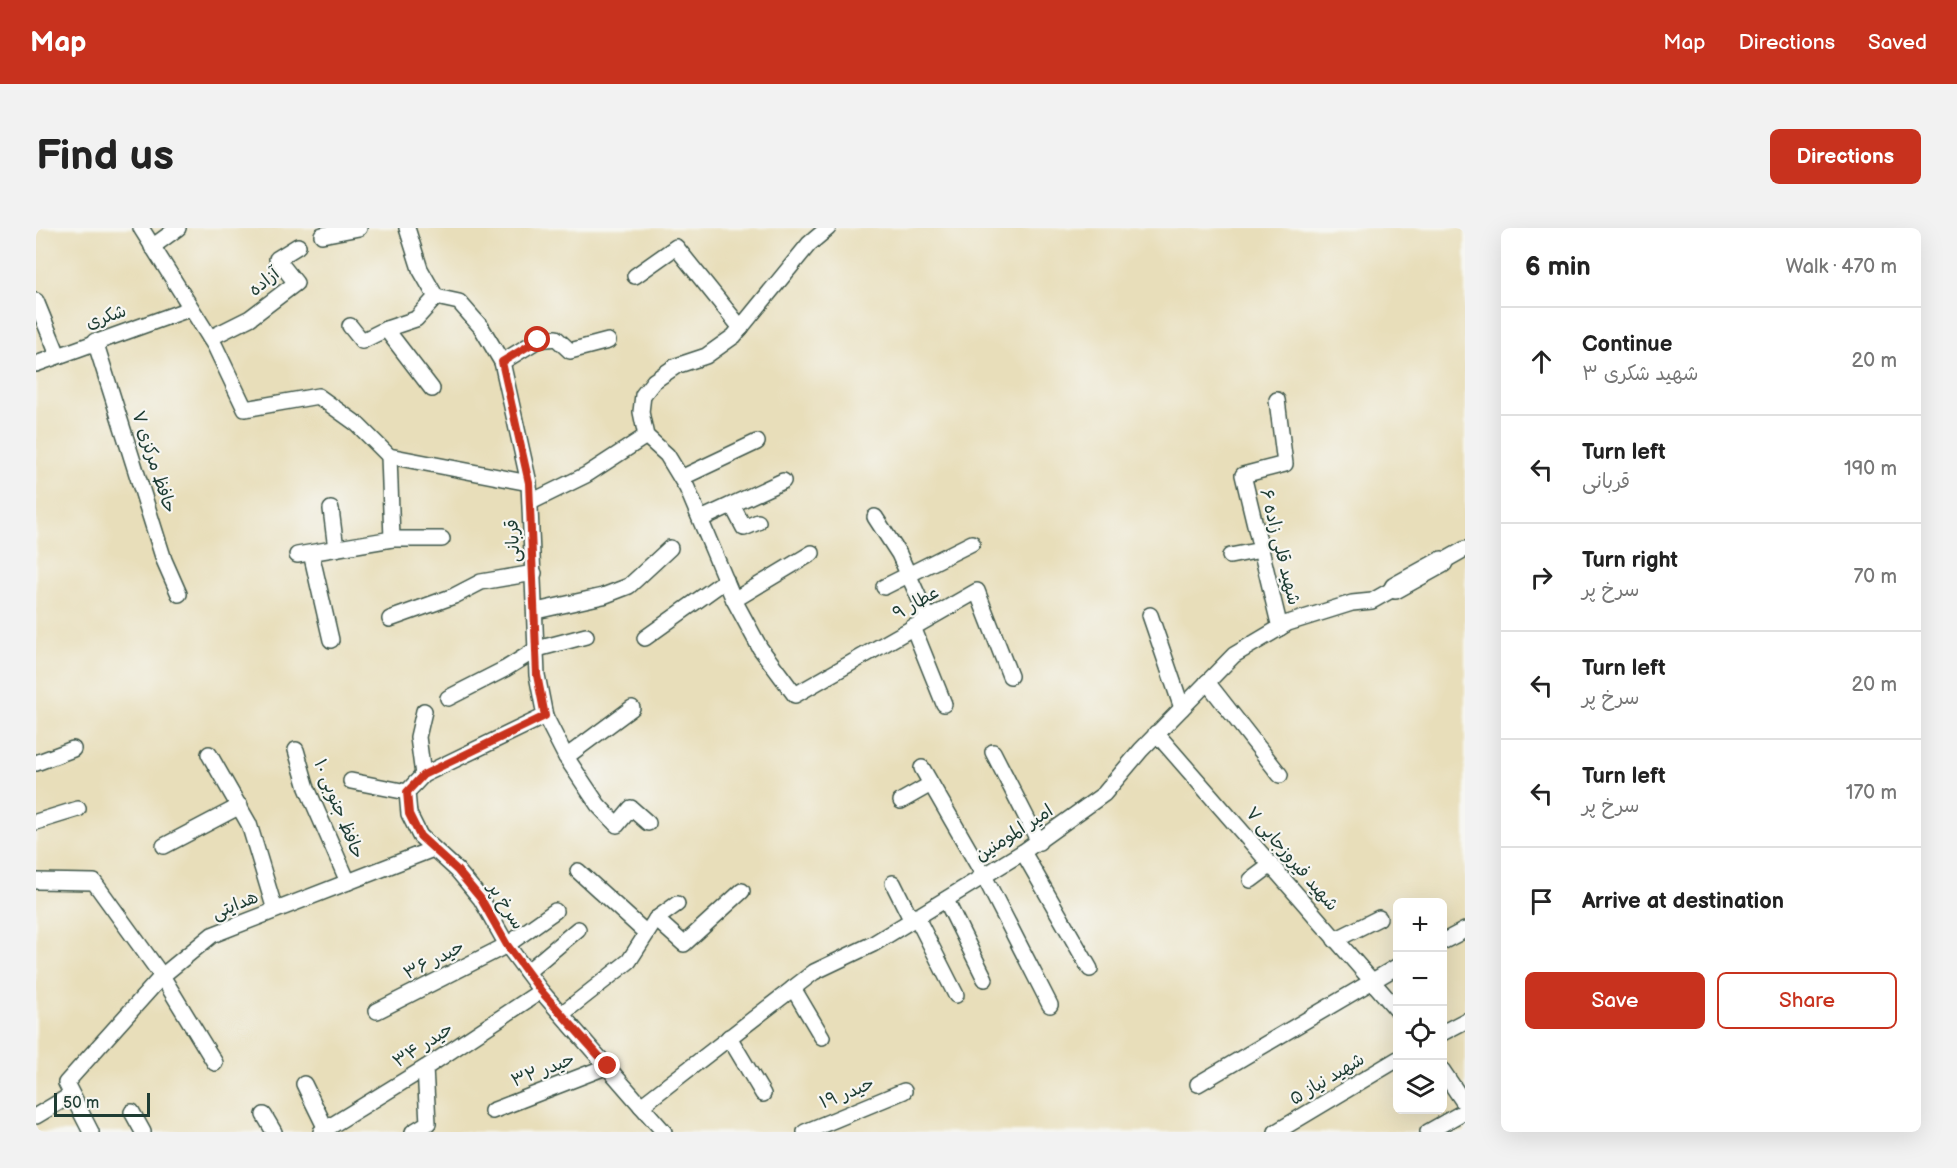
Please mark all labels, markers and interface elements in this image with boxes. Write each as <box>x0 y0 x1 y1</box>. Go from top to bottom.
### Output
text: Map <box>30 26 86 59</box>
text: Map <box>1663 30 1706 55</box>
text: Directions <box>1739 30 1835 55</box>
text: Saved <box>1868 30 1927 55</box>
button: Directions <box>1770 129 1921 184</box>
text: Find us <box>36 131 174 182</box>
text: 6 min <box>1525 252 1591 283</box>
text: Walk · 470 m <box>1786 255 1897 279</box>
street label: آزاده <box>244 262 285 301</box>
street label: شکری <box>83 300 129 334</box>
route start <box>524 326 550 352</box>
text: Continue <box>1582 331 1672 358</box>
icon: ahead <box>1525 345 1558 378</box>
text: 20 m <box>1852 349 1897 373</box>
text: شهید شکری ۳ <box>1582 362 1699 386</box>
street label: حافظ مرکزی ۷ <box>128 408 180 516</box>
text: Turn left <box>1582 439 1666 466</box>
icon: left <box>1525 453 1558 486</box>
text: 190 m <box>1844 457 1897 481</box>
text: قربانی <box>1582 470 1630 494</box>
street label: شهید قلی زاده ۶ <box>1255 487 1305 607</box>
street label: قربانی <box>501 519 525 563</box>
text: Turn right <box>1582 547 1678 574</box>
icon: right <box>1525 561 1558 594</box>
text: 70 m <box>1853 565 1897 589</box>
text: سرخ پر <box>1582 578 1640 602</box>
street label: عطار ۹ <box>889 582 943 624</box>
text: Turn left <box>1582 655 1666 682</box>
icon: left <box>1525 669 1558 702</box>
text: 20 m <box>1852 673 1897 697</box>
text: سرخ پر <box>1582 686 1640 710</box>
street label: حافظ جنوبی ۱۰ <box>309 756 369 862</box>
text: Turn left <box>1582 763 1666 790</box>
icon: left <box>1525 777 1558 810</box>
text: 170 m <box>1846 781 1897 805</box>
text: سرخ پر <box>1582 794 1640 818</box>
street label: امیر المومنین <box>971 800 1057 866</box>
street label: شهید فیروزجایی ۷ <box>1241 803 1343 915</box>
street label: سرخ پر <box>481 877 529 934</box>
icon: arrive <box>1525 885 1558 918</box>
street label: هدایتی <box>209 886 261 924</box>
text: Arrive at destination <box>1582 888 1784 915</box>
map controls <box>1393 898 1447 1114</box>
button: + <box>1393 898 1447 952</box>
street label: حیدر ۳۶ <box>400 936 468 984</box>
button: − <box>1393 952 1447 1006</box>
button: Save <box>1525 972 1705 1029</box>
button: Share <box>1717 972 1897 1029</box>
button: locate <box>1393 1006 1447 1060</box>
street label: حیدر ۳۴ <box>389 1018 457 1072</box>
street label: حیدر ۳۲ <box>508 1048 578 1092</box>
street label: شهید نیاز ۵ <box>1286 1049 1368 1109</box>
route end <box>594 1052 620 1078</box>
button: layers <box>1393 1060 1447 1114</box>
street label: حیدر ۱۹ <box>817 1073 877 1113</box>
scale bar <box>54 1090 150 1118</box>
text: 50 m <box>63 1094 99 1113</box>

